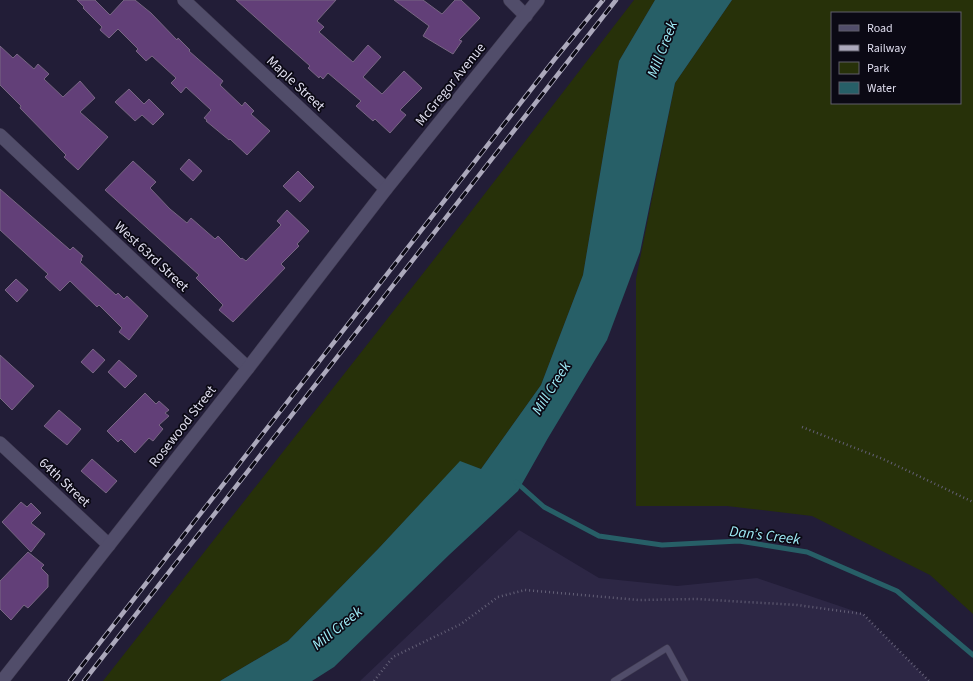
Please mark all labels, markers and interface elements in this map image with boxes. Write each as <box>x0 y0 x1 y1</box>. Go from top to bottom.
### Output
legend <box>831 12 961 104</box>
water label: Mill Creek <box>642 17 683 81</box>
text: Road <box>867 20 893 37</box>
street label: McGregor Avenue <box>411 39 491 131</box>
text: Railway <box>867 40 906 57</box>
street label: Maple Street <box>262 51 329 116</box>
text: Park <box>867 60 889 77</box>
text: Water <box>867 80 897 97</box>
street label: West 63rd Street <box>110 217 193 297</box>
water label: Mill Creek <box>527 357 577 419</box>
street label: Rosewood Street <box>144 381 221 472</box>
street label: 64th Street <box>34 454 95 512</box>
water label: Dan’s Creek <box>728 521 802 550</box>
water label: Mill Creek <box>308 601 368 655</box>

